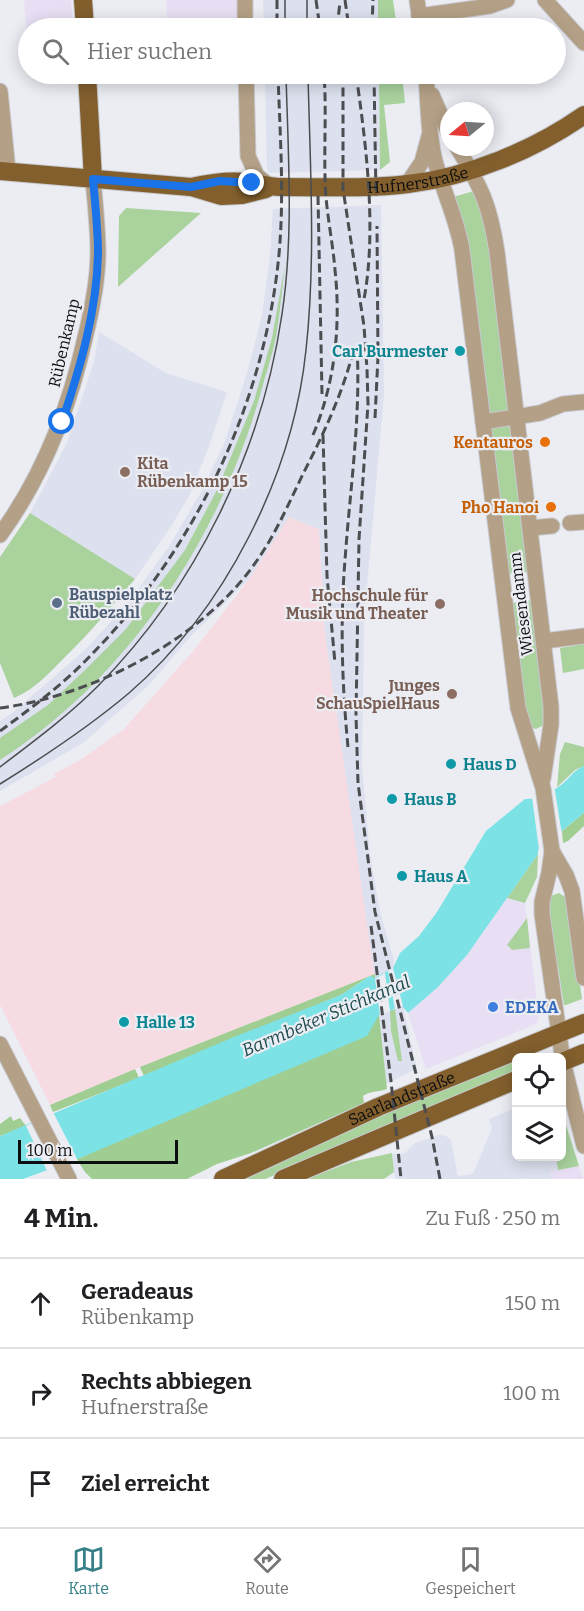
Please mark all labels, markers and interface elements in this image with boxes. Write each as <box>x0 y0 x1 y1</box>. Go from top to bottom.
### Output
search box <box>18 18 566 84</box>
icon: search <box>39 35 72 68</box>
text: Hier suchen <box>87 38 212 65</box>
north arrow <box>440 102 494 156</box>
street label: Hufnerstraße <box>367 162 470 196</box>
route end <box>238 169 264 195</box>
street label: Rübenkamp <box>45 297 83 389</box>
place label: Carl Burmester <box>332 342 448 361</box>
marker: Carl Burmester <box>453 344 467 358</box>
route start <box>48 408 74 434</box>
place label: Kentauros <box>453 433 533 452</box>
marker: Kentauros <box>538 435 552 449</box>
place label: Kita Rübenkamp 15 <box>137 454 248 491</box>
marker: Kita Rübenkamp 15 <box>118 465 132 479</box>
place label: Pho Hanoi <box>461 498 539 517</box>
marker: Pho Hanoi <box>544 500 558 514</box>
street label: Wiesendamm <box>505 551 537 657</box>
place label: Bauspielplatz Rübezahl <box>69 585 173 622</box>
place label: Hochschule für Musik und Theater <box>286 586 428 623</box>
marker: Bauspielplatz Rübezahl <box>50 596 64 610</box>
marker: Hochschule für Musik und Theater <box>433 597 447 611</box>
place label: Junges SchauSpielHaus <box>316 676 440 713</box>
marker: Junges SchauSpielHaus <box>445 687 459 701</box>
place label: Haus D <box>463 755 517 774</box>
marker: Haus D <box>444 757 458 771</box>
place label: Haus B <box>404 790 457 809</box>
marker: Haus B <box>385 792 399 806</box>
place label: Haus A <box>414 867 468 886</box>
marker: Haus A <box>395 869 409 883</box>
water label: Barmbeker Stichkanal <box>239 971 414 1061</box>
place label: EDEKA <box>505 998 559 1017</box>
marker: EDEKA <box>486 1000 500 1014</box>
place label: Halle 13 <box>136 1013 195 1032</box>
marker: Halle 13 <box>117 1015 131 1029</box>
map controls <box>512 1053 566 1161</box>
button: locate <box>512 1053 566 1107</box>
street label: Saarlandstraße <box>345 1067 458 1129</box>
button: layers <box>512 1107 566 1161</box>
scale bar <box>18 1137 178 1164</box>
text: 100 m <box>27 1141 72 1160</box>
text: 4 Min. <box>24 1203 99 1234</box>
text: Zu Fuß · 250 m <box>426 1206 560 1230</box>
text: Geradeaus <box>81 1278 193 1305</box>
icon: ahead <box>24 1287 57 1320</box>
text: 150 m <box>505 1291 560 1315</box>
text: Rübenkamp <box>81 1305 194 1329</box>
text: Rechts abbiegen <box>81 1368 252 1395</box>
icon: right <box>24 1377 57 1410</box>
text: 100 m <box>503 1381 560 1405</box>
text: Hufnerstraße <box>81 1395 208 1419</box>
icon: arrive <box>24 1467 57 1500</box>
text: Ziel erreicht <box>81 1470 210 1497</box>
tab: Karte <box>68 1543 109 1598</box>
tab: Route <box>245 1543 289 1598</box>
tab: Gespeichert <box>425 1543 516 1598</box>

